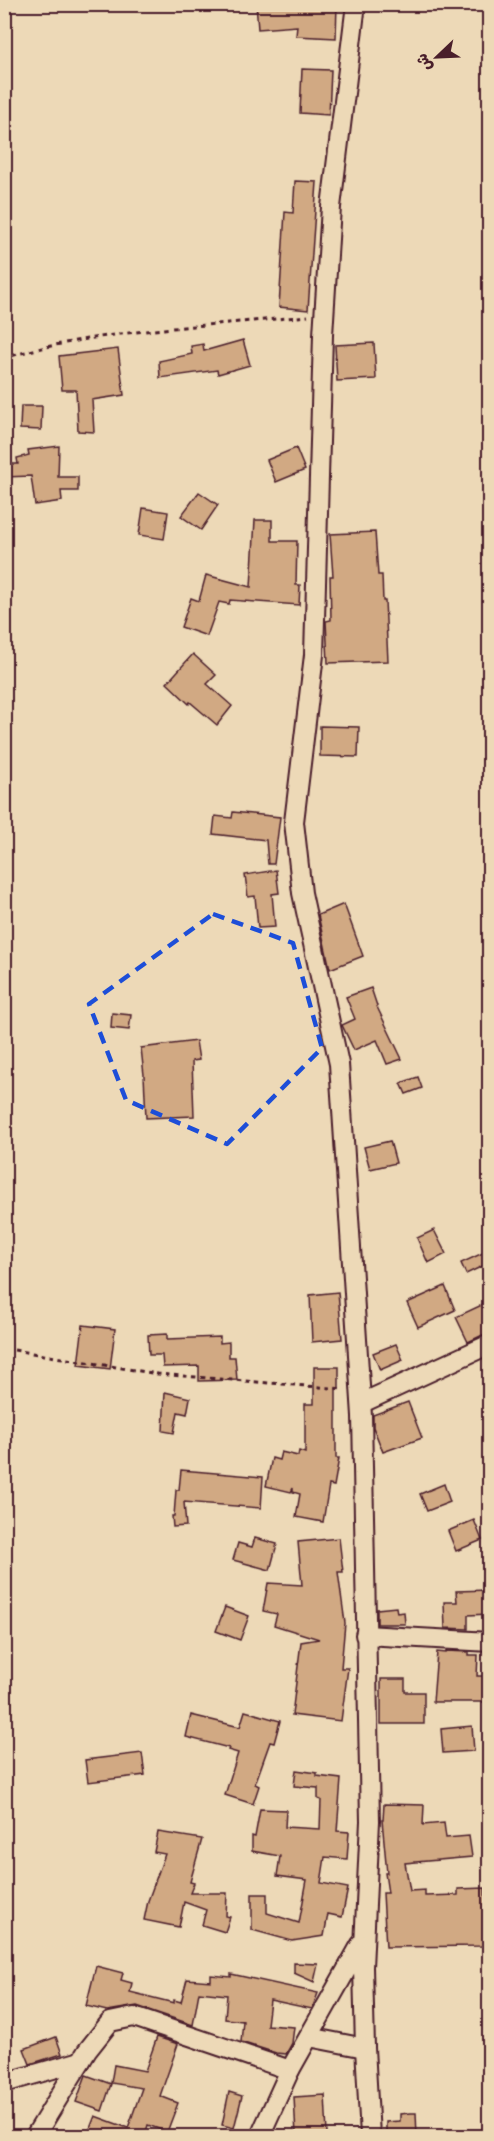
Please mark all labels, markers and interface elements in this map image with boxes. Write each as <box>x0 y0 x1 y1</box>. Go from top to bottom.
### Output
north arrow <box>407 27 467 87</box>
text: ش <box>411 51 436 75</box>

